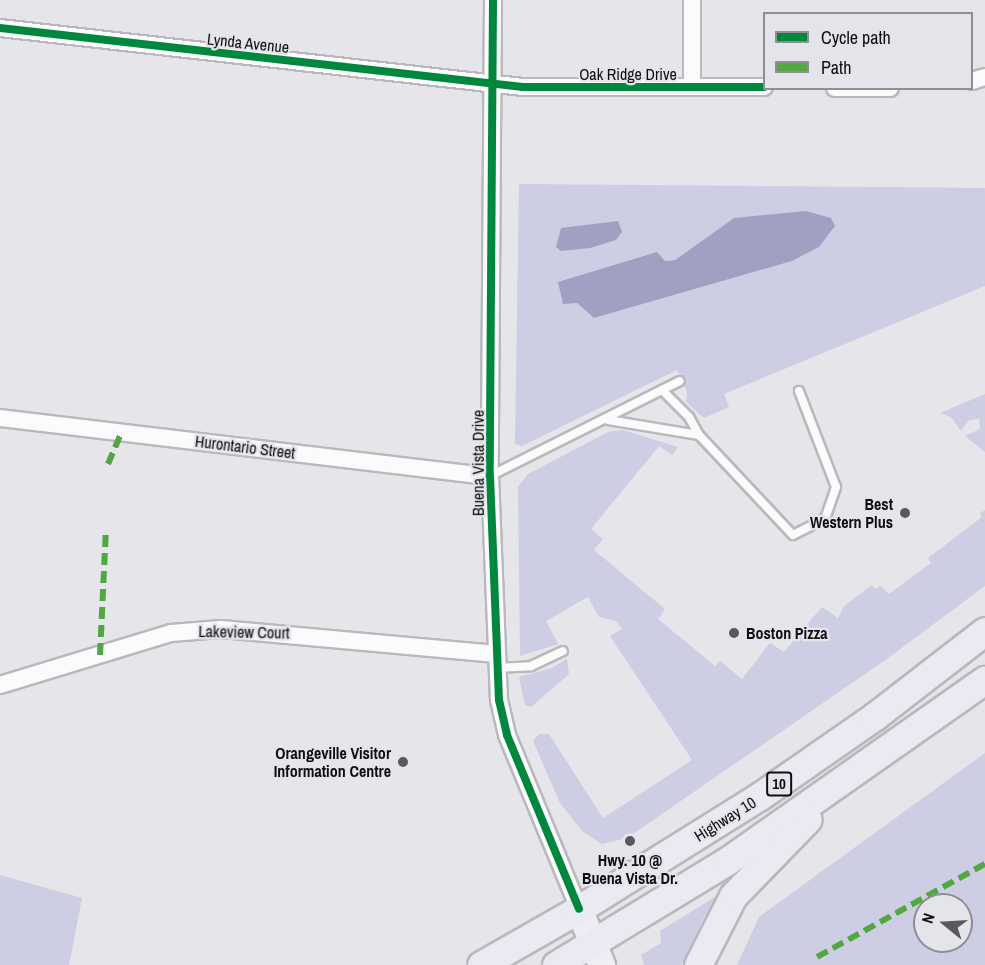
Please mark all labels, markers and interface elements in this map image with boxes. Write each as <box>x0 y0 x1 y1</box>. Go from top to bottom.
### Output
legend <box>763 12 973 90</box>
text: Cycle path <box>821 25 891 50</box>
street label: Lynda Avenue <box>206 29 290 57</box>
text: Path <box>821 55 851 80</box>
street label: Oak Ridge Drive <box>579 64 677 84</box>
street label: Buena Vista Drive <box>468 410 488 516</box>
street label: Hurontario Street <box>194 431 296 463</box>
place label: Best Western Plus <box>810 494 893 532</box>
marker: Best Western Plus <box>898 506 912 520</box>
street label: Lakeview Court <box>198 622 290 642</box>
place label: Boston Pizza <box>746 623 828 643</box>
marker: Boston Pizza <box>727 626 741 640</box>
place label: Orangeville Visitor Information Centre <box>274 743 391 781</box>
marker: Orangeville Visitor Information Centre <box>396 755 410 769</box>
road number: 10 <box>766 772 792 796</box>
street label: Highway 10 <box>691 793 759 845</box>
marker: Hwy. 10 @ Buena Vista Dr. <box>623 834 637 848</box>
place label: Hwy. 10 @ Buena Vista Dr. <box>582 850 678 888</box>
north arrow <box>913 893 973 953</box>
text: N <box>916 910 940 926</box>

